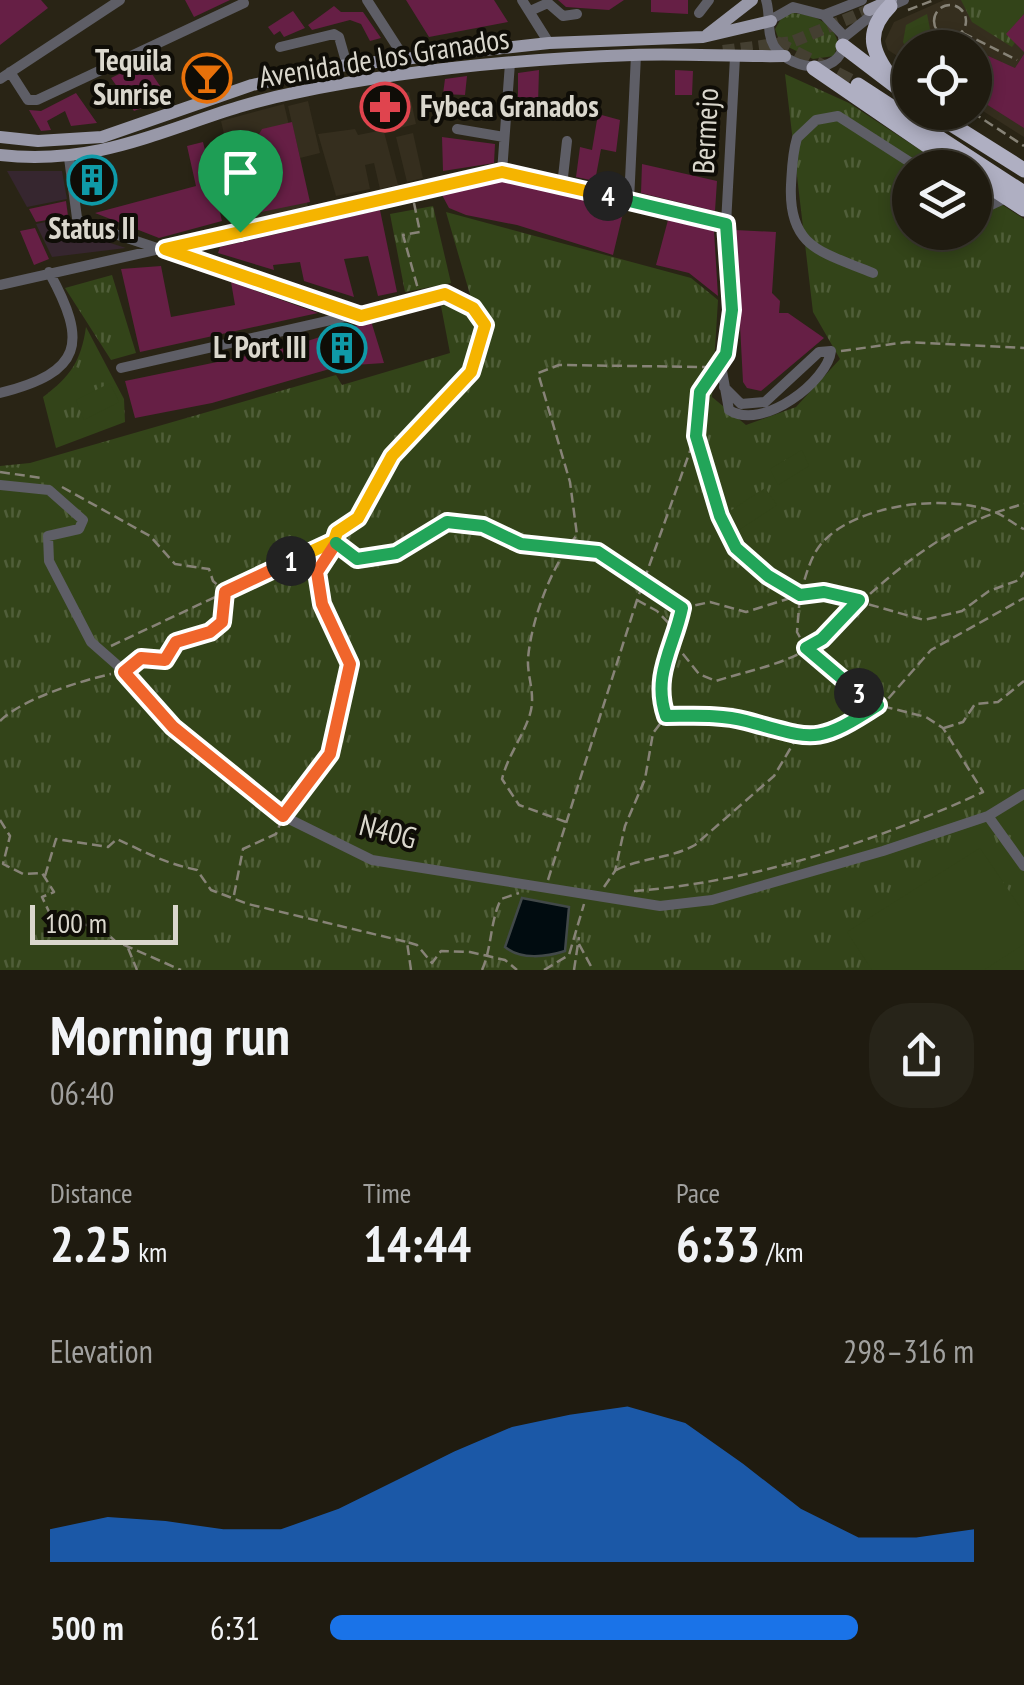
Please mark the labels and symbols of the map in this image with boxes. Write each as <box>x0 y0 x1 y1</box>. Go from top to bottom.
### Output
street label: Avenida de los Granados <box>256 17 512 96</box>
place label: Tequila Sunrise <box>93 40 172 113</box>
bar icon: Tequila Sunrise <box>181 52 233 104</box>
pharmacy icon: Fybeca Granados <box>359 81 411 133</box>
place label: Fybeca Granados <box>420 86 599 125</box>
street label: Bermejo <box>683 87 726 175</box>
pin <box>198 130 283 233</box>
building icon: Status II <box>66 154 118 206</box>
pin: 4 <box>583 171 633 221</box>
place label: Status II <box>48 208 136 247</box>
building icon: L´Port III <box>316 322 368 374</box>
place label: L´Port III <box>213 327 307 366</box>
pin: 1 <box>266 536 316 586</box>
pin: 3 <box>834 668 884 718</box>
street label: N40G <box>355 804 421 857</box>
scale bar <box>30 900 178 944</box>

